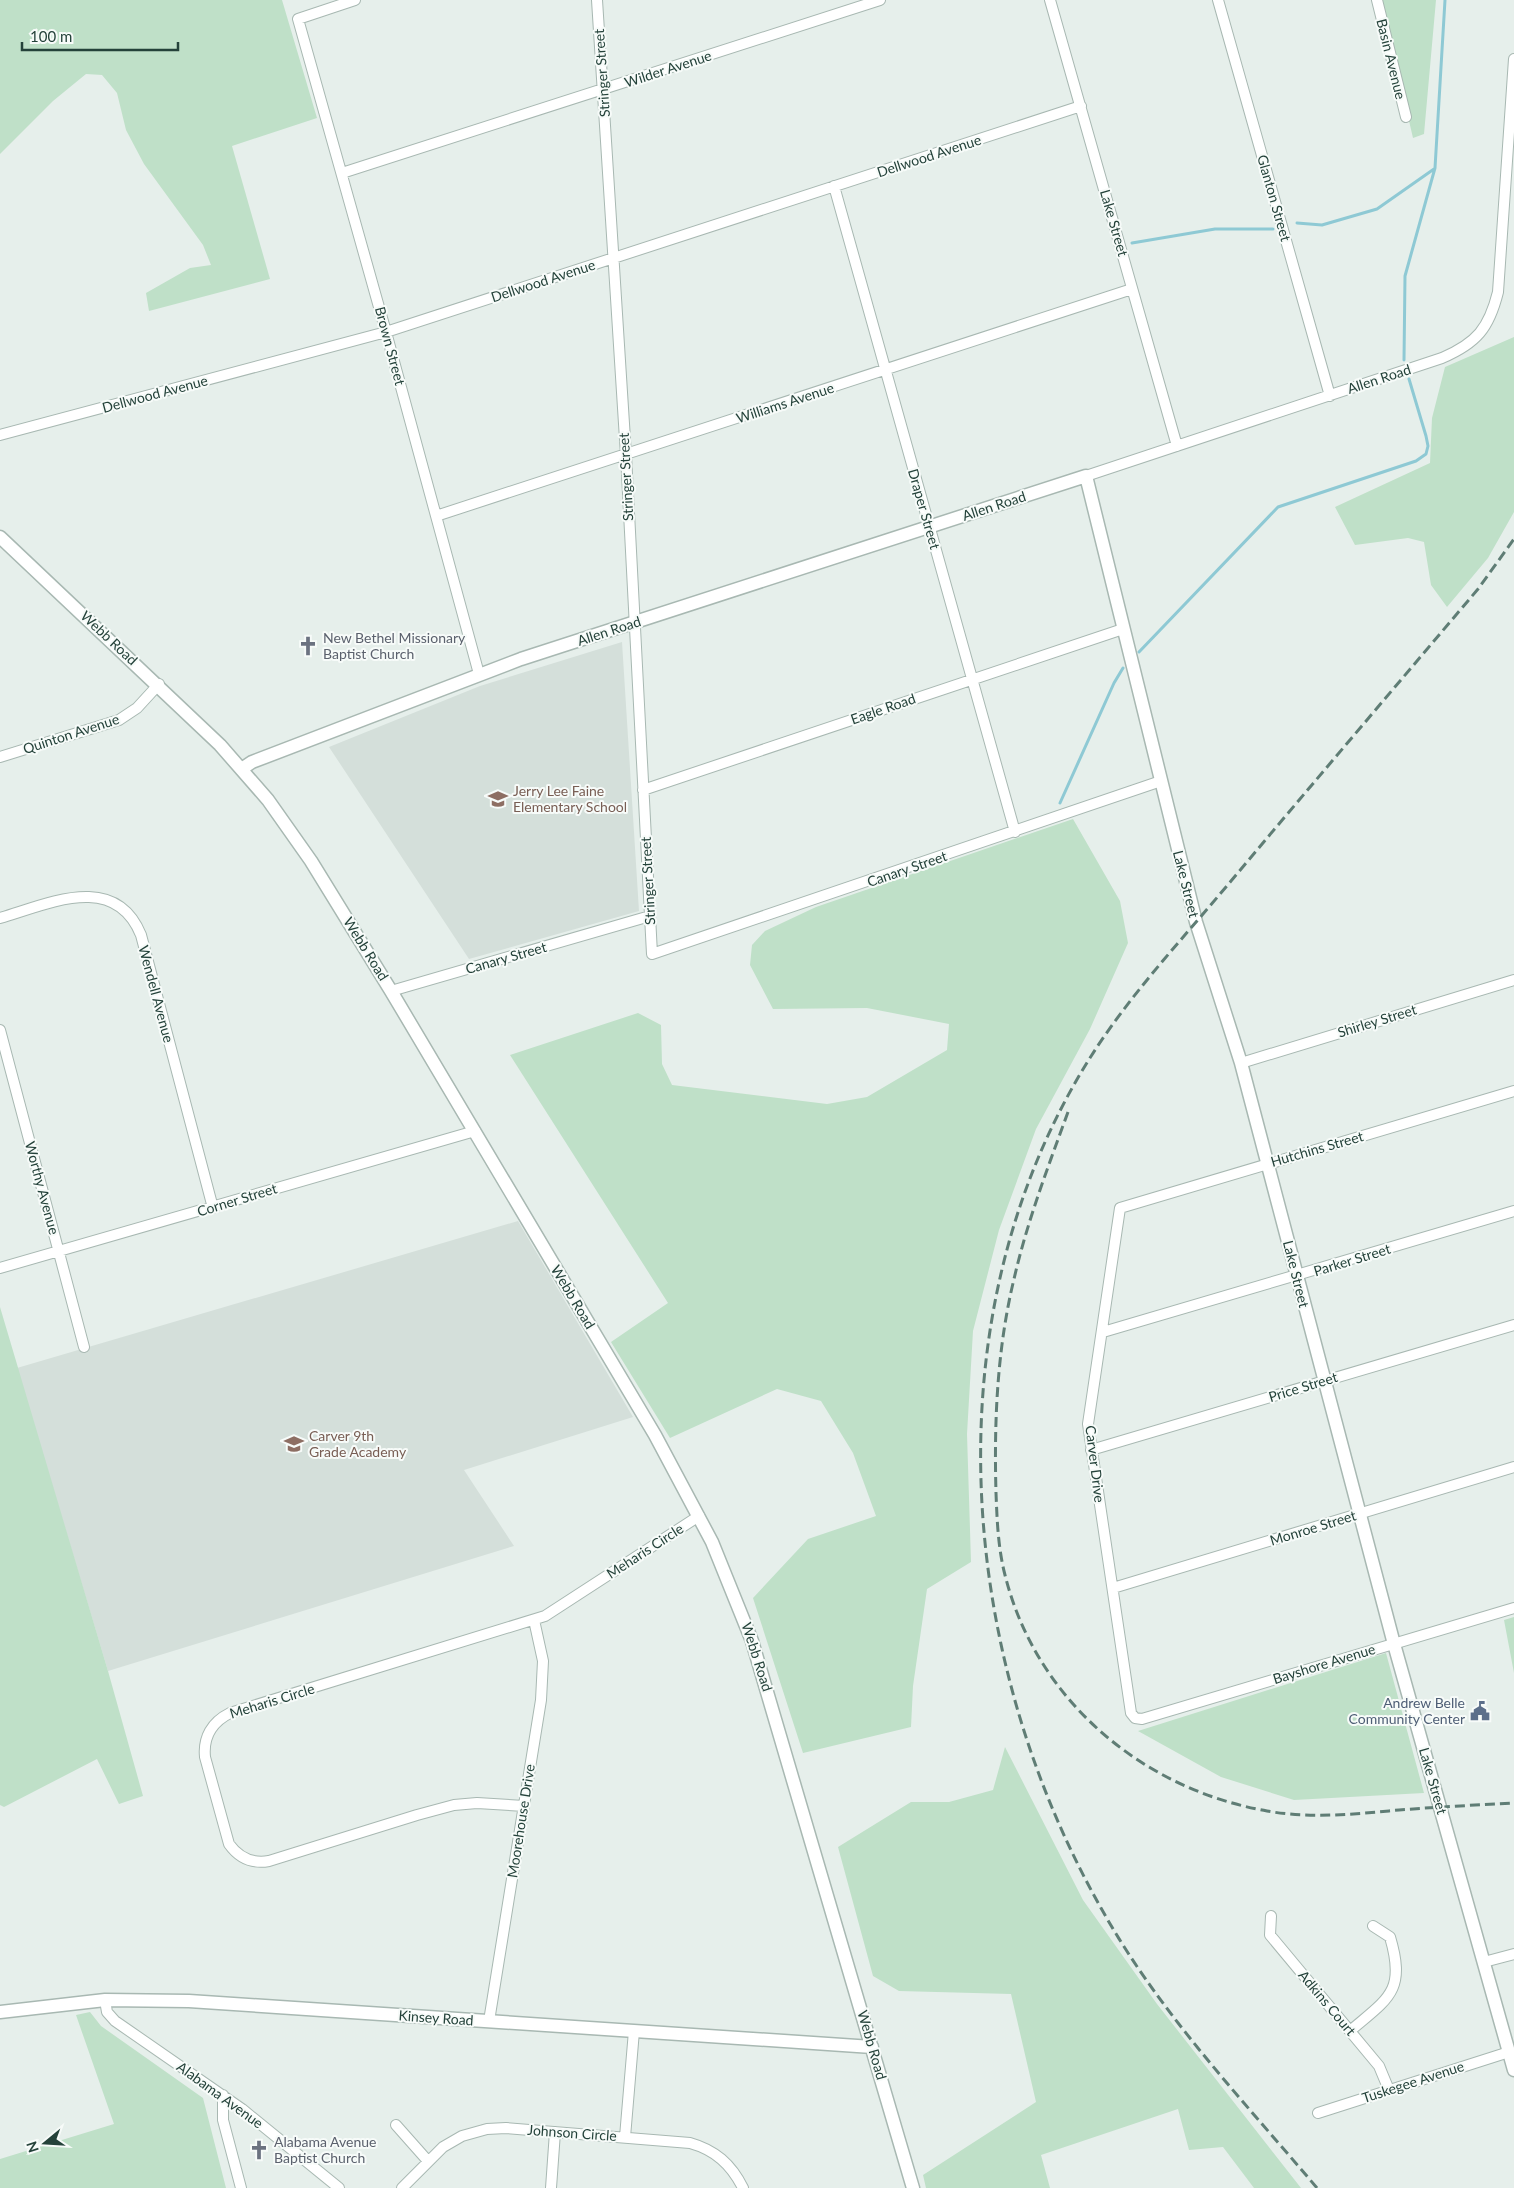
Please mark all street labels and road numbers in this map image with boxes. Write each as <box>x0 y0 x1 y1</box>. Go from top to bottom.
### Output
street label: Basin Avenue <box>1373 17 1410 101</box>
street label: Stringer Street <box>590 28 613 118</box>
street label: Wilder Avenue <box>622 46 714 91</box>
street label: Dellwood Avenue <box>875 131 983 180</box>
street label: Glanton Street <box>1254 153 1295 243</box>
street label: Lake Street <box>1097 187 1132 258</box>
street label: Dellwood Avenue <box>489 256 597 305</box>
street label: Brown Street <box>372 305 409 387</box>
street label: Allen Road <box>1345 360 1413 397</box>
street label: Dellwood Avenue <box>100 371 210 416</box>
street label: Williams Avenue <box>734 379 836 426</box>
street label: Stringer Street <box>615 432 636 522</box>
street label: Draper Street <box>905 467 944 551</box>
street label: Allen Road <box>960 487 1028 524</box>
street label: Webb Road <box>77 607 141 668</box>
street label: Allen Road <box>575 612 643 649</box>
street label: Eagle Road <box>848 689 918 728</box>
street label: Quinton Avenue <box>21 710 121 757</box>
street label: Stringer Street <box>637 836 658 926</box>
street label: Canary Street <box>865 847 949 890</box>
street label: Lake Street <box>1170 848 1203 919</box>
street label: Webb Road <box>340 914 393 984</box>
street label: Canary Street <box>463 938 548 977</box>
street label: Wendell Avenue <box>135 943 178 1044</box>
street label: Shirley Street <box>1335 1000 1418 1041</box>
street label: Hutchins Street <box>1269 1127 1365 1170</box>
street label: Worthy Avenue <box>22 1139 63 1236</box>
street label: Corner Street <box>195 1179 279 1220</box>
street label: Lake Street <box>1280 1238 1313 1309</box>
street label: Parker Street <box>1311 1240 1392 1279</box>
street label: Webb Road <box>548 1262 599 1332</box>
street label: Price Street <box>1266 1368 1339 1405</box>
street label: Carver Drive <box>1082 1424 1109 1503</box>
street label: Monroe Street <box>1268 1506 1358 1549</box>
street label: Meharis Circle <box>603 1520 686 1582</box>
street label: Webb Road <box>738 1620 777 1693</box>
street label: Bayshore Avenue <box>1271 1640 1377 1687</box>
street label: Meharis Circle <box>227 1680 316 1722</box>
street label: Lake Street <box>1416 1745 1451 1816</box>
street label: Moorehouse Drive <box>503 1763 538 1879</box>
street label: Adkins Court <box>1295 1967 1360 2039</box>
street label: Kinsey Road <box>398 2006 474 2029</box>
street label: Webb Road <box>854 2008 890 2082</box>
street label: Tuskegee Avenue <box>1360 2057 1466 2106</box>
street label: Alabama Avenue <box>174 2058 267 2132</box>
street label: Johnson Circle <box>527 2121 617 2144</box>

